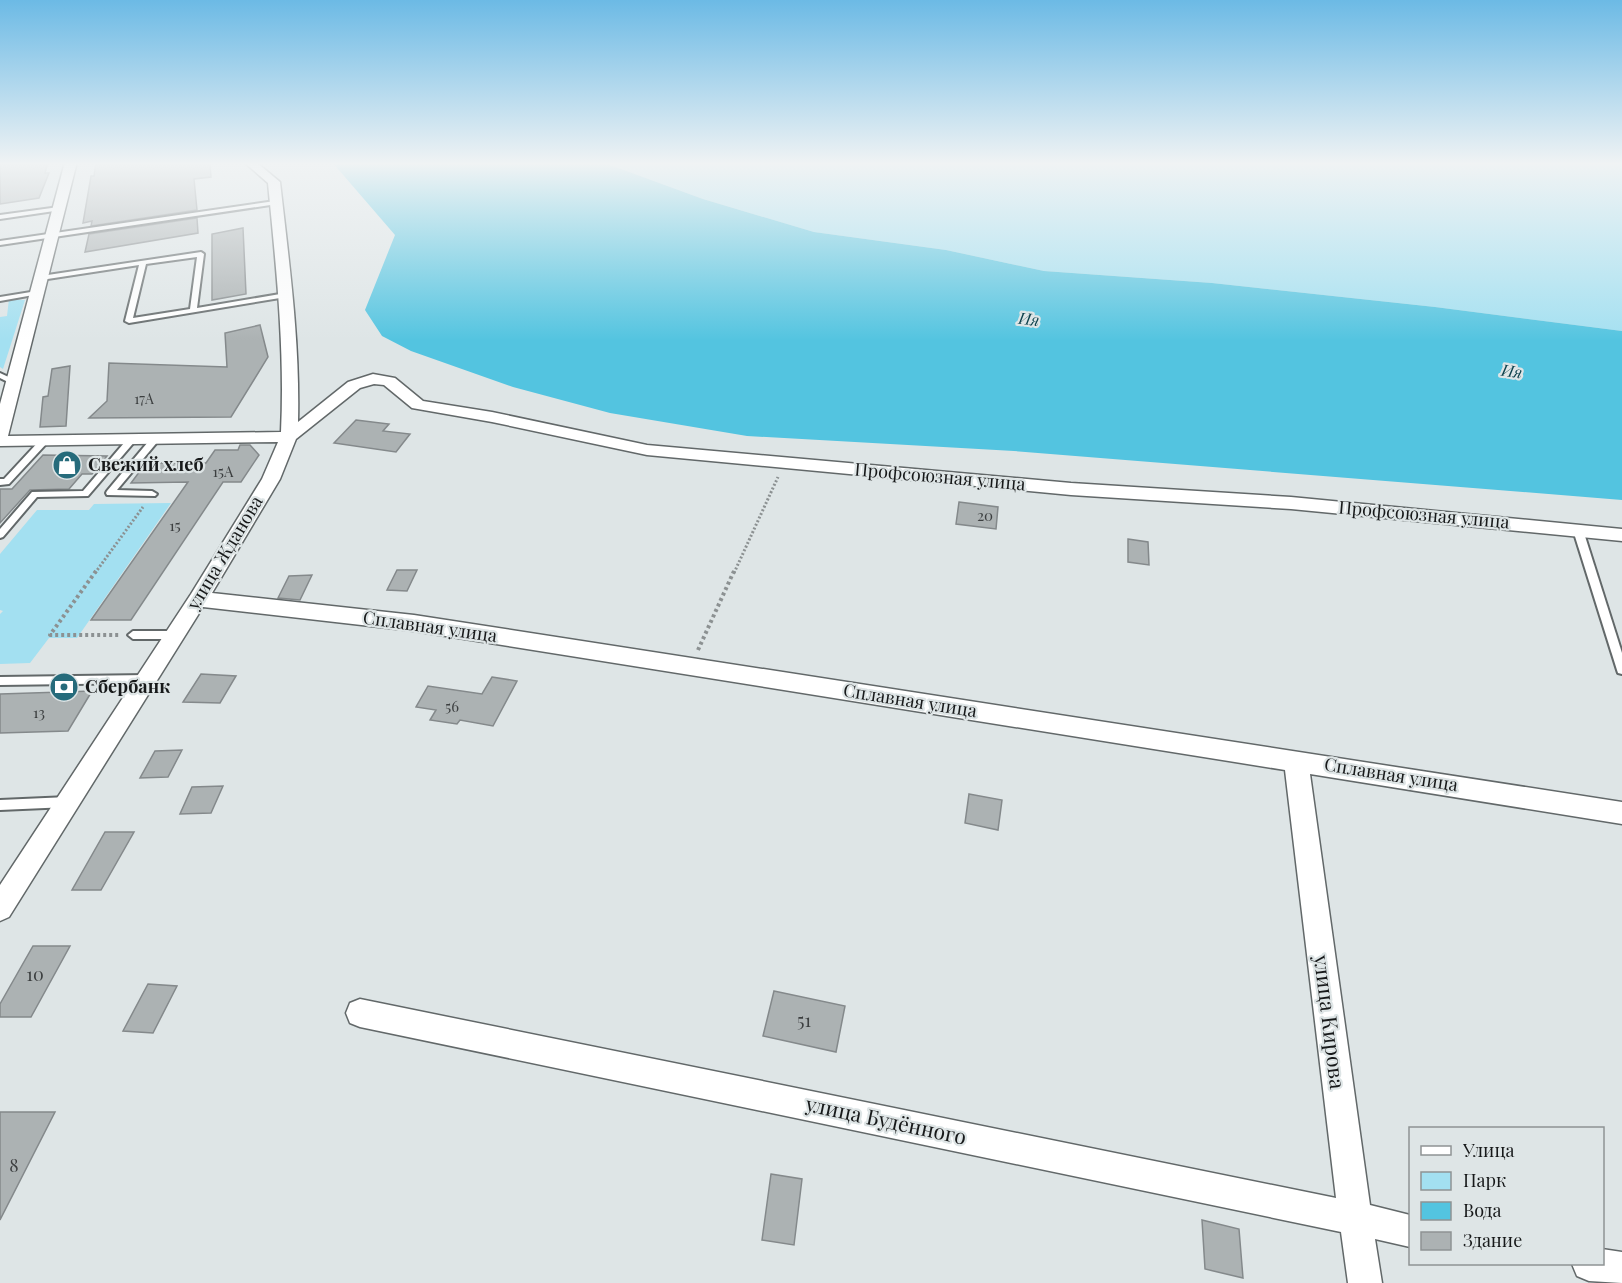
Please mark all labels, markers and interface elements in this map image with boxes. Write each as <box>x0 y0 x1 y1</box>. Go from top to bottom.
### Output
water label: Ия <box>1017 307 1041 330</box>
water label: Ия <box>1499 359 1524 382</box>
house number: 17А <box>134 389 154 408</box>
shop icon: Свежий хлеб <box>51 449 83 481</box>
place label: Свежий хлеб <box>88 452 204 476</box>
street label: Профсоюзная улица <box>853 457 1027 495</box>
house number: 15А <box>212 461 234 481</box>
street label: улица Жданова <box>180 491 268 615</box>
street label: Профсоюзная улица <box>1337 495 1511 533</box>
house number: 20 <box>977 505 993 525</box>
house number: 15 <box>169 515 181 535</box>
street label: Сплавная улица <box>362 605 499 647</box>
bank icon: Сбербанк <box>48 671 80 703</box>
place label: Сбербанк <box>85 674 170 698</box>
street label: Сплавная улица <box>842 678 979 722</box>
house number: 56 <box>445 696 459 716</box>
house number: 13 <box>33 702 45 722</box>
street label: Сплавная улица <box>1323 752 1460 796</box>
street label: улица Кирова <box>1309 952 1353 1091</box>
house number: 10 <box>26 962 44 986</box>
house number: 51 <box>797 1008 811 1032</box>
street label: улица Будённого <box>803 1088 969 1150</box>
legend <box>1409 1127 1604 1265</box>
text: Улица <box>1462 1138 1514 1162</box>
house number: 8 <box>9 1153 19 1177</box>
text: Парк <box>1463 1168 1506 1192</box>
text: Вода <box>1463 1198 1501 1222</box>
text: Здание <box>1463 1228 1522 1252</box>

